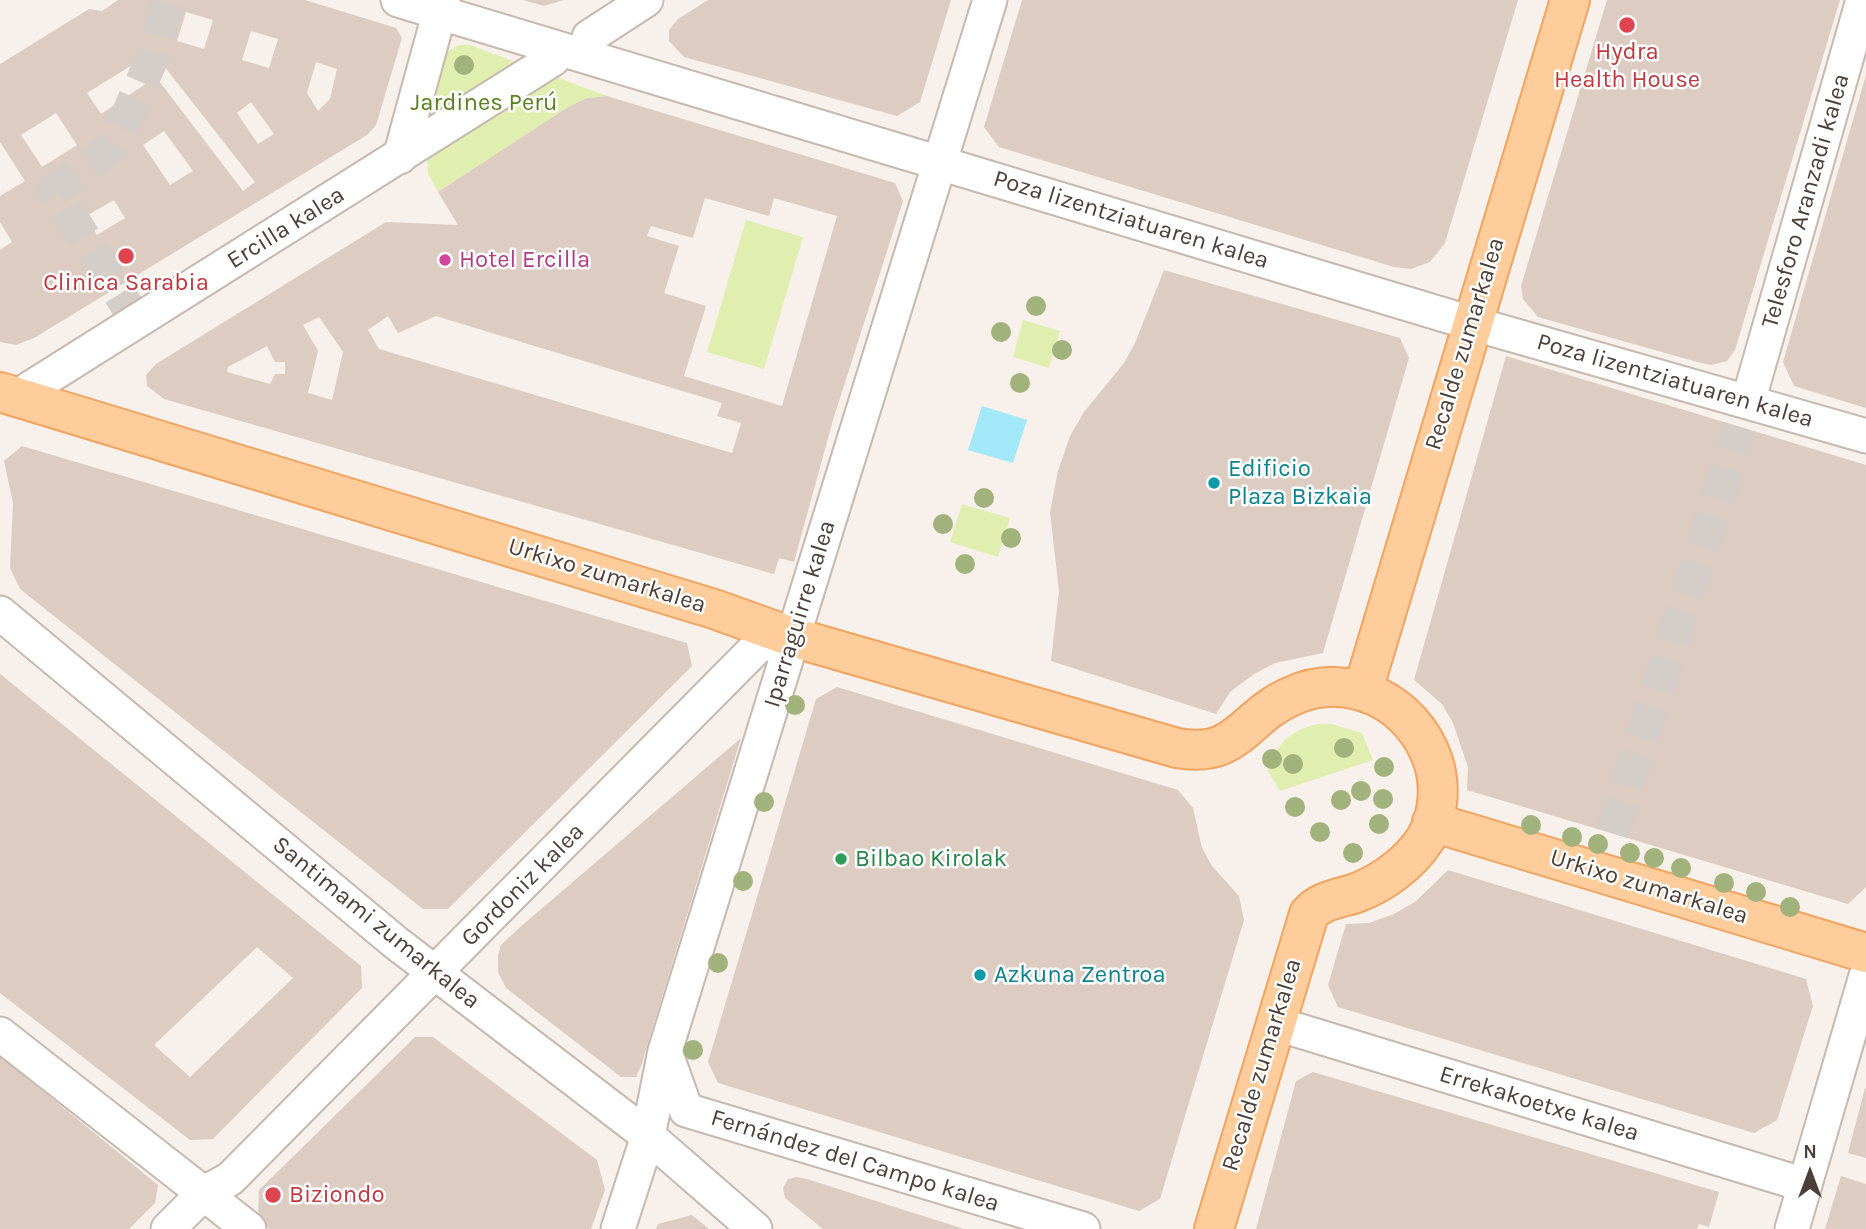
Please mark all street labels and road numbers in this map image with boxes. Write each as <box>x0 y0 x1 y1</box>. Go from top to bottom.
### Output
street label: Telesforo Aranzadi kalea <box>1756 71 1856 331</box>
street label: Poza lizentziatuaren kalea <box>990 164 1272 276</box>
street label: Ercilla kalea <box>222 181 350 275</box>
street label: Recalde zumarkalea <box>1419 234 1511 454</box>
street label: Poza lizentziatuaren kalea <box>1533 328 1817 434</box>
street label: Iparraguirre kalea <box>758 517 842 711</box>
street label: Urkixo zumarkalea <box>505 532 709 620</box>
street label: Gordoniz kalea <box>455 817 591 953</box>
street label: Santimami zumarkalea <box>266 830 486 1016</box>
street label: Urkixo zumarkalea <box>1547 843 1751 931</box>
street label: Recalde zumarkalea <box>1216 955 1308 1175</box>
street label: Errekakoetxe kalea <box>1436 1060 1642 1148</box>
street label: Fernández del Campo kalea <box>707 1103 1003 1219</box>

